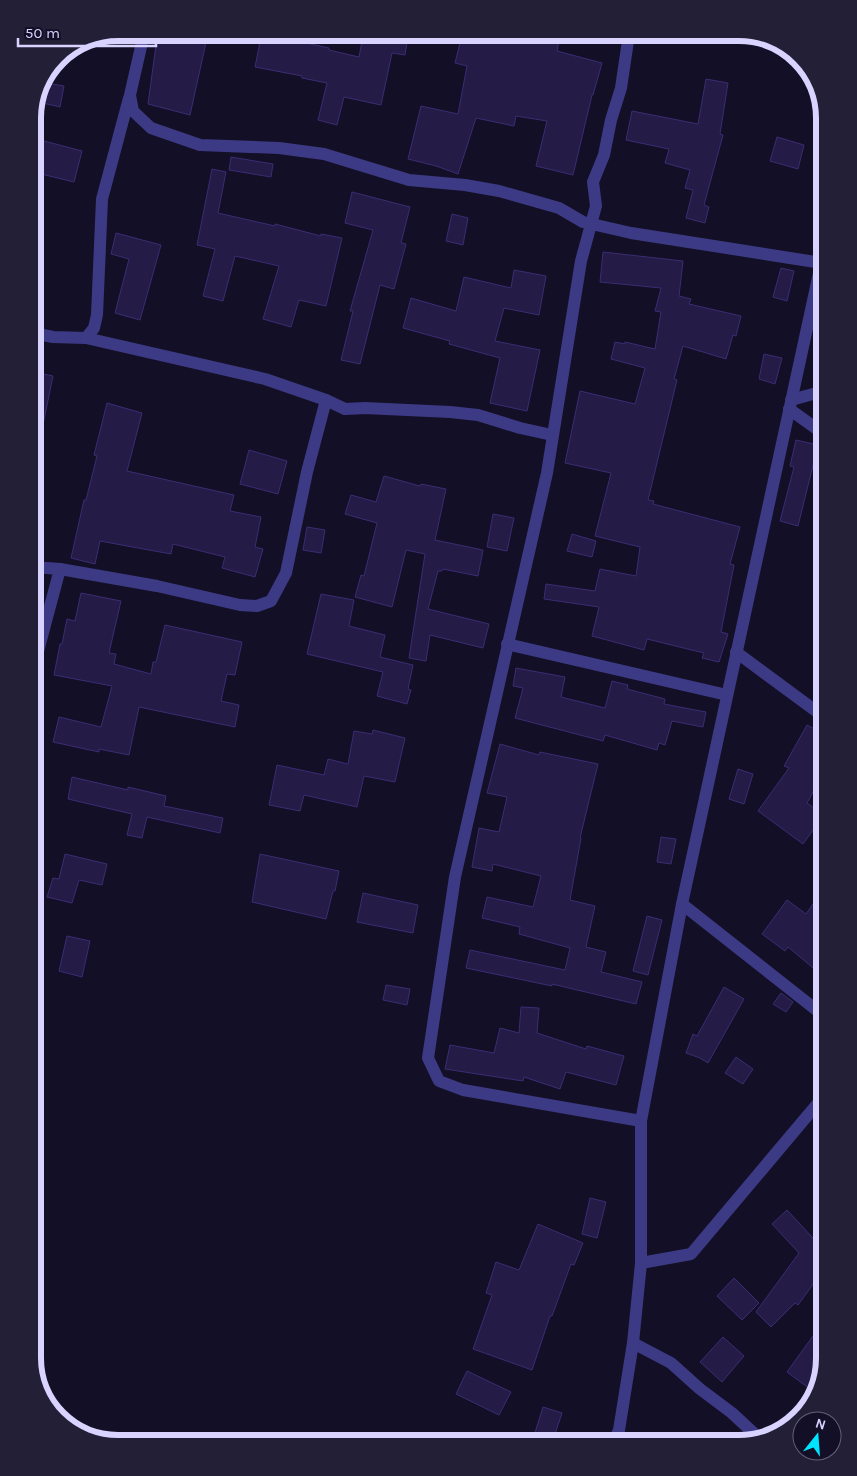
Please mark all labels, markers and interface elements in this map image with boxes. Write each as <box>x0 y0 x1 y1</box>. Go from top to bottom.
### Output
scale bar <box>18 15 155 47</box>
text: 50 m <box>25 24 60 42</box>
north arrow <box>792 1411 842 1461</box>
text: N <box>813 1414 828 1434</box>

